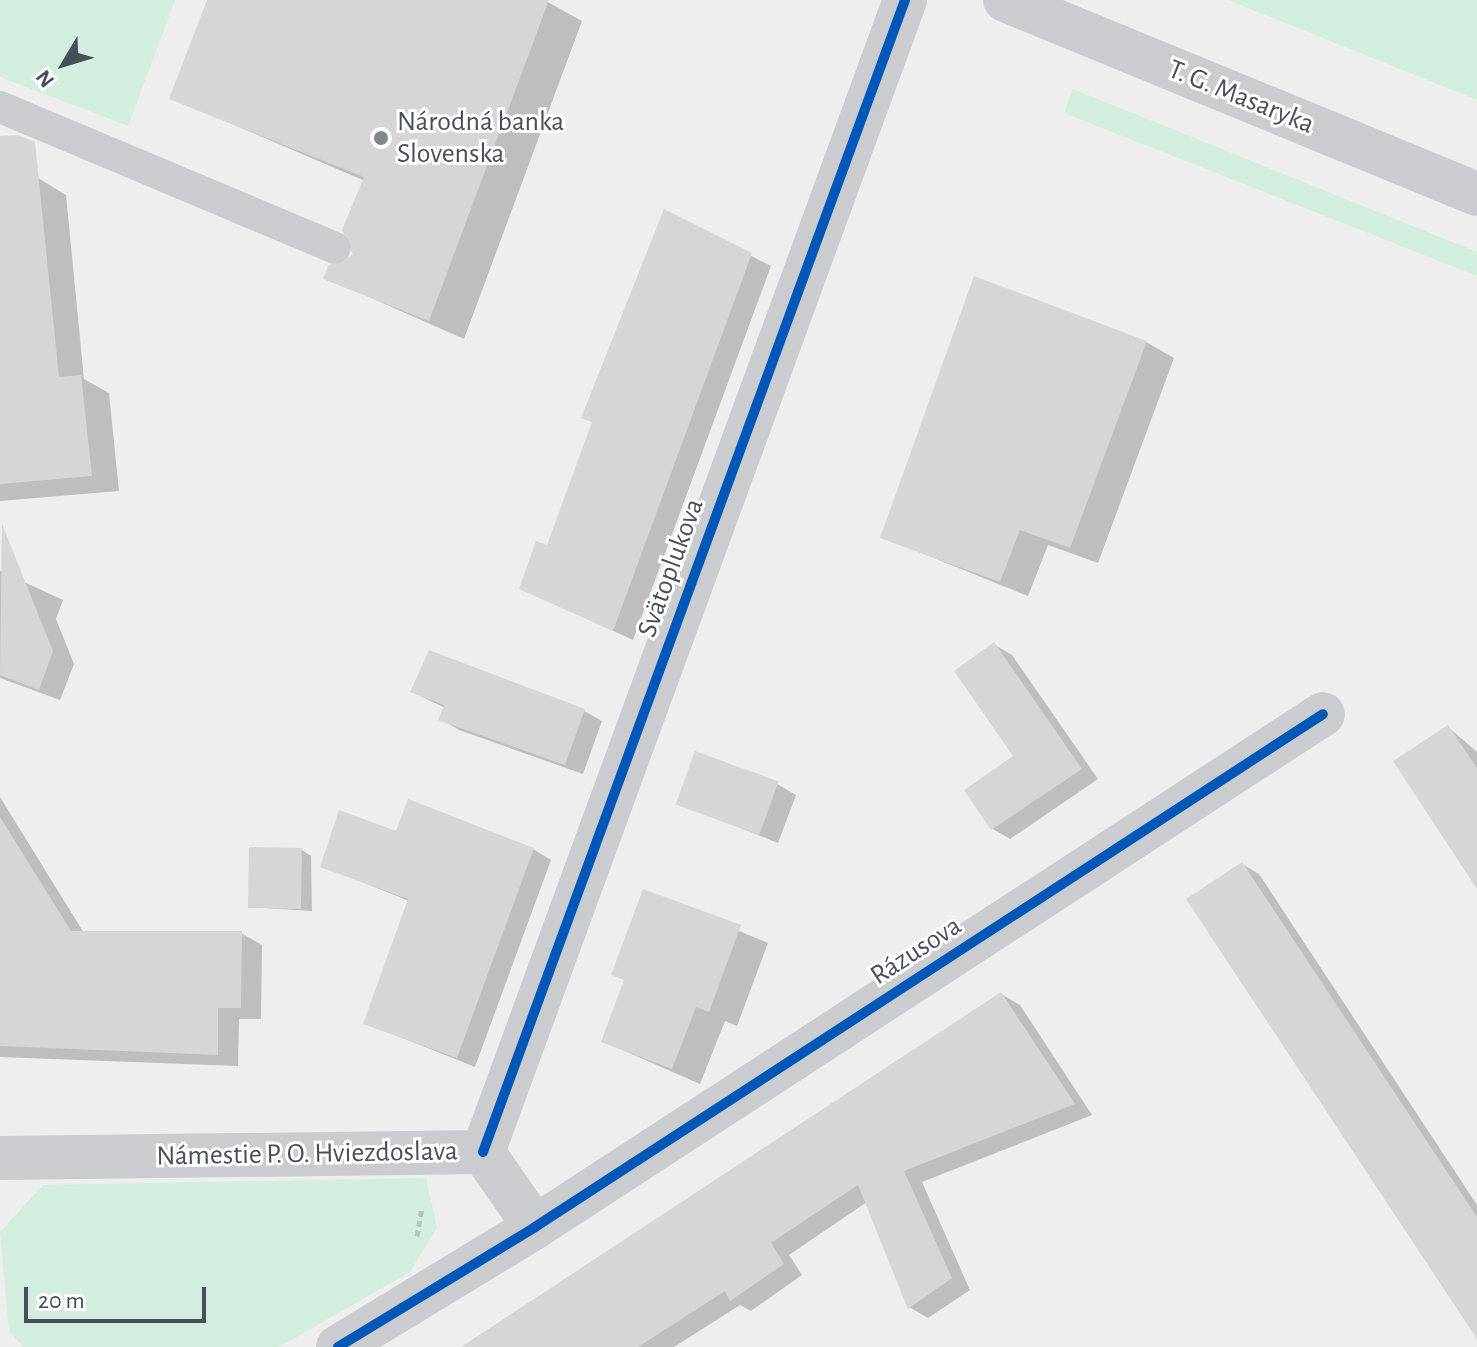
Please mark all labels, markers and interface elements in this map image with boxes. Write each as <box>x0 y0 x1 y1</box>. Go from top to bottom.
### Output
north arrow <box>24 24 104 104</box>
street label: T. G. Masaryka <box>1163 52 1319 142</box>
text: N <box>32 66 58 92</box>
place label: Národná banka Slovenska <box>397 105 564 171</box>
marker: Národná banka Slovenska <box>372 129 390 147</box>
street label: Svätoplukova <box>630 494 712 642</box>
street label: Rázusova <box>864 909 968 993</box>
street label: Námestie P. O. Hviezdoslava <box>156 1135 458 1173</box>
scale bar <box>28 1271 210 1321</box>
text: 20 m <box>38 1289 85 1313</box>

